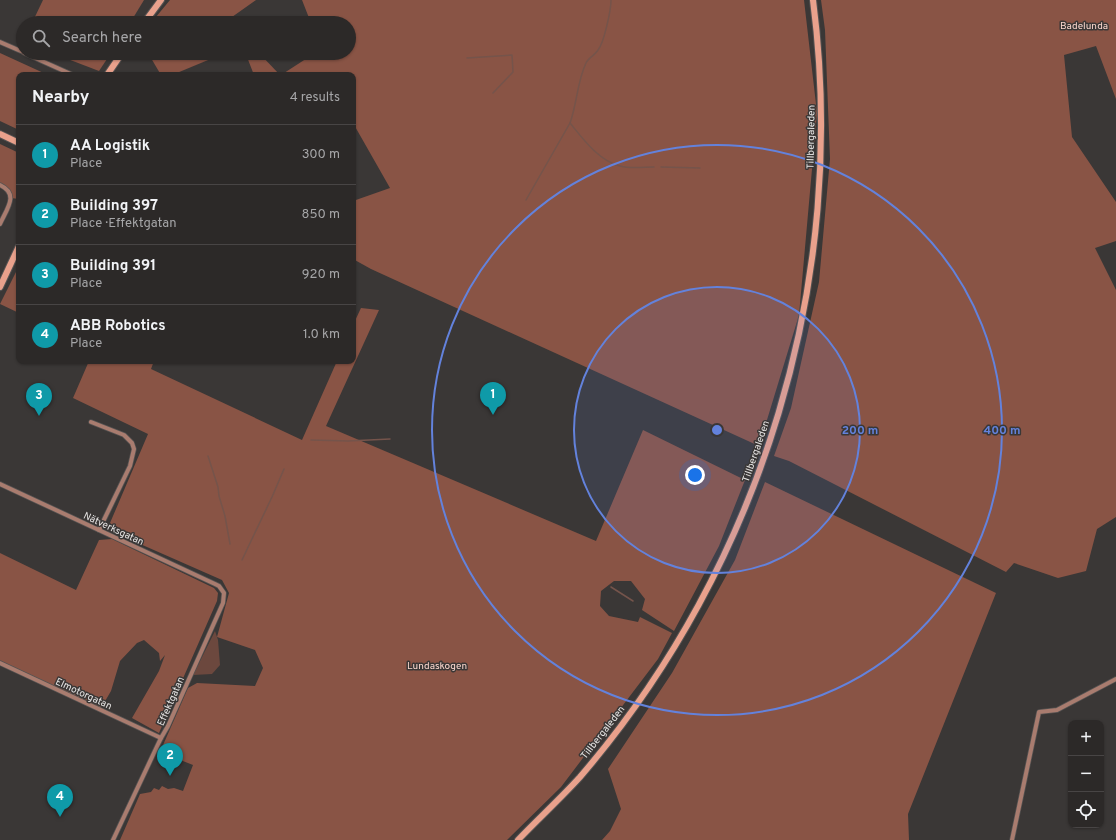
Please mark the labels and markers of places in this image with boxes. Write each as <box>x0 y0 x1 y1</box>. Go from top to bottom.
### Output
pin: 1 <box>480 382 506 415</box>
pin: 3 <box>26 383 52 416</box>
centre of rings <box>710 423 724 437</box>
pin: 2 <box>157 743 183 776</box>
pin: 4 <box>47 784 73 817</box>

